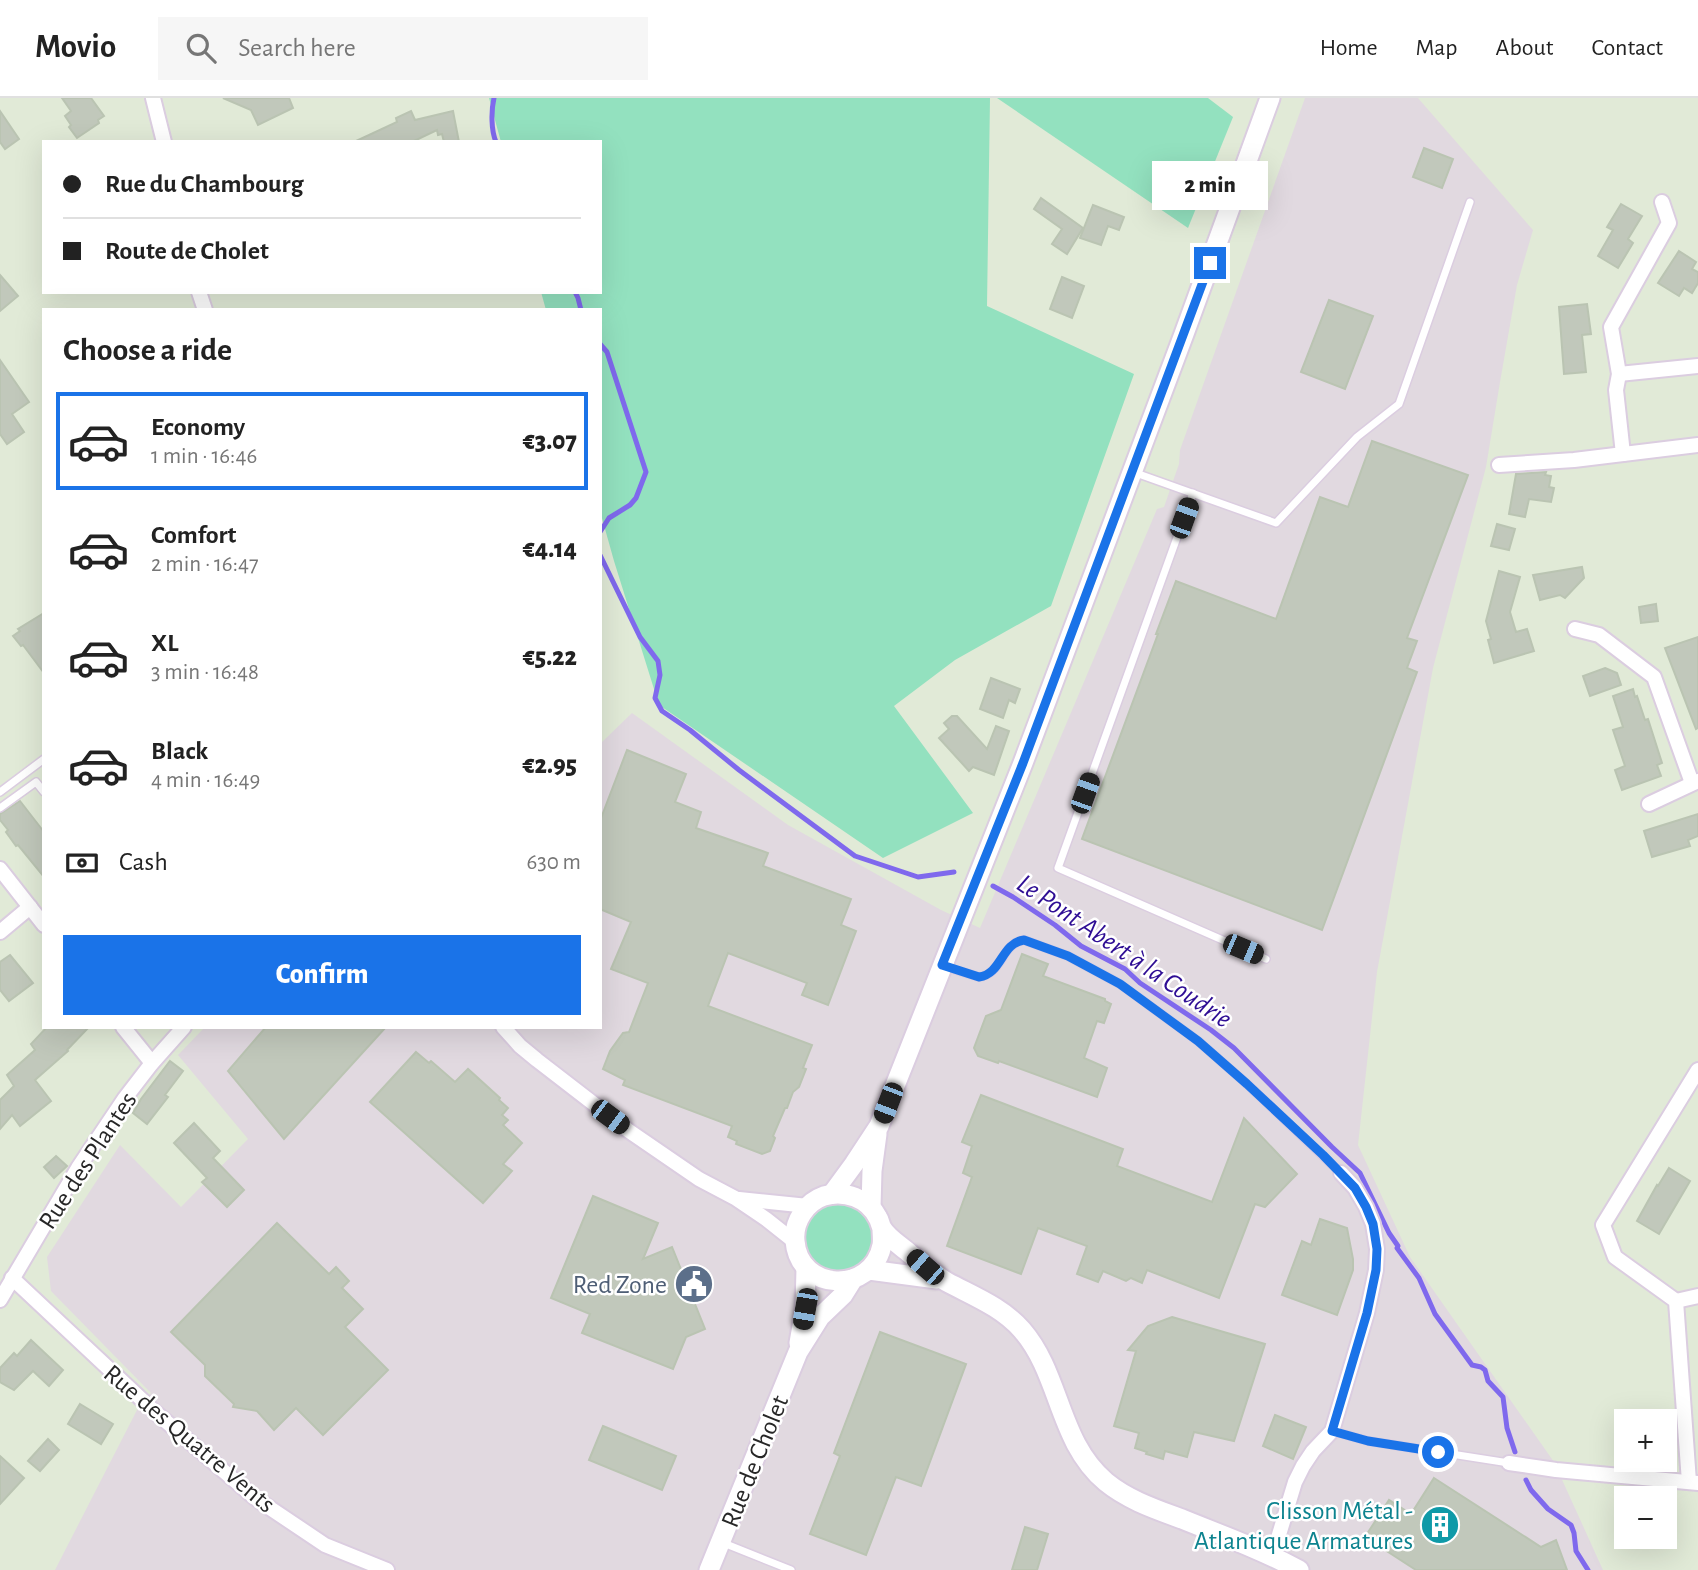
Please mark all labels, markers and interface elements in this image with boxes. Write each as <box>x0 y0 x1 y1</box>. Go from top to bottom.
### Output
search box <box>158 17 648 80</box>
icon: search <box>182 29 220 67</box>
text: Movio <box>35 31 116 64</box>
text: Search here <box>238 35 356 61</box>
text: Home <box>1320 36 1378 60</box>
text: Map <box>1416 36 1458 60</box>
text: About <box>1496 36 1553 60</box>
text: Contact <box>1591 36 1663 60</box>
callout: 2 min <box>1152 162 1268 211</box>
text: Rue du Chambourg <box>105 171 303 197</box>
text: 2 min <box>1184 174 1236 197</box>
text: Route de Cholet <box>105 238 269 264</box>
route end <box>1194 247 1226 279</box>
text: Choose a ride <box>63 334 232 366</box>
icon: car <box>67 410 130 473</box>
text: Economy <box>151 414 245 440</box>
text: €3.07 <box>523 428 577 454</box>
text: 1 min · 16:46 <box>151 445 257 468</box>
car <box>1167 495 1202 541</box>
icon: car <box>67 518 130 581</box>
text: Comfort <box>151 522 236 548</box>
text: €4.14 <box>523 536 577 562</box>
text: 2 min · 16:47 <box>151 553 259 576</box>
icon: car <box>67 626 130 689</box>
text: XL <box>151 630 178 656</box>
text: €5.22 <box>523 644 577 670</box>
text: 3 min · 16:48 <box>151 661 259 684</box>
icon: car <box>67 734 130 797</box>
text: Black <box>151 738 208 764</box>
text: €2.95 <box>523 752 577 778</box>
text: 4 min · 16:49 <box>151 769 260 792</box>
car <box>1068 770 1103 816</box>
icon: cash <box>63 844 101 882</box>
text: Cash <box>119 849 168 875</box>
text: 630 m <box>526 851 581 874</box>
water label: Le Pont Abert à la Coudrie <box>1011 869 1236 1034</box>
car <box>1220 931 1267 967</box>
button: Confirm <box>63 935 581 1015</box>
car <box>871 1080 906 1126</box>
street label: Rue des Plantes <box>34 1087 142 1234</box>
car <box>587 1096 634 1138</box>
car <box>903 1245 948 1289</box>
public building icon: Red Zone <box>673 1263 715 1305</box>
place label: Red Zone <box>573 1272 667 1298</box>
car <box>792 1286 819 1332</box>
street label: Rue des Quatre Vents <box>99 1360 280 1518</box>
street label: Rue de Cholet <box>717 1392 793 1531</box>
map controls <box>1614 1409 1677 1549</box>
button: + <box>1614 1409 1677 1472</box>
route start <box>1422 1436 1454 1468</box>
button: − <box>1614 1486 1677 1549</box>
place label: Clisson Métal - Atlantique Armatures <box>1194 1498 1413 1554</box>
building icon: Clisson Métal - Atlantique Armatures <box>1419 1504 1461 1546</box>

